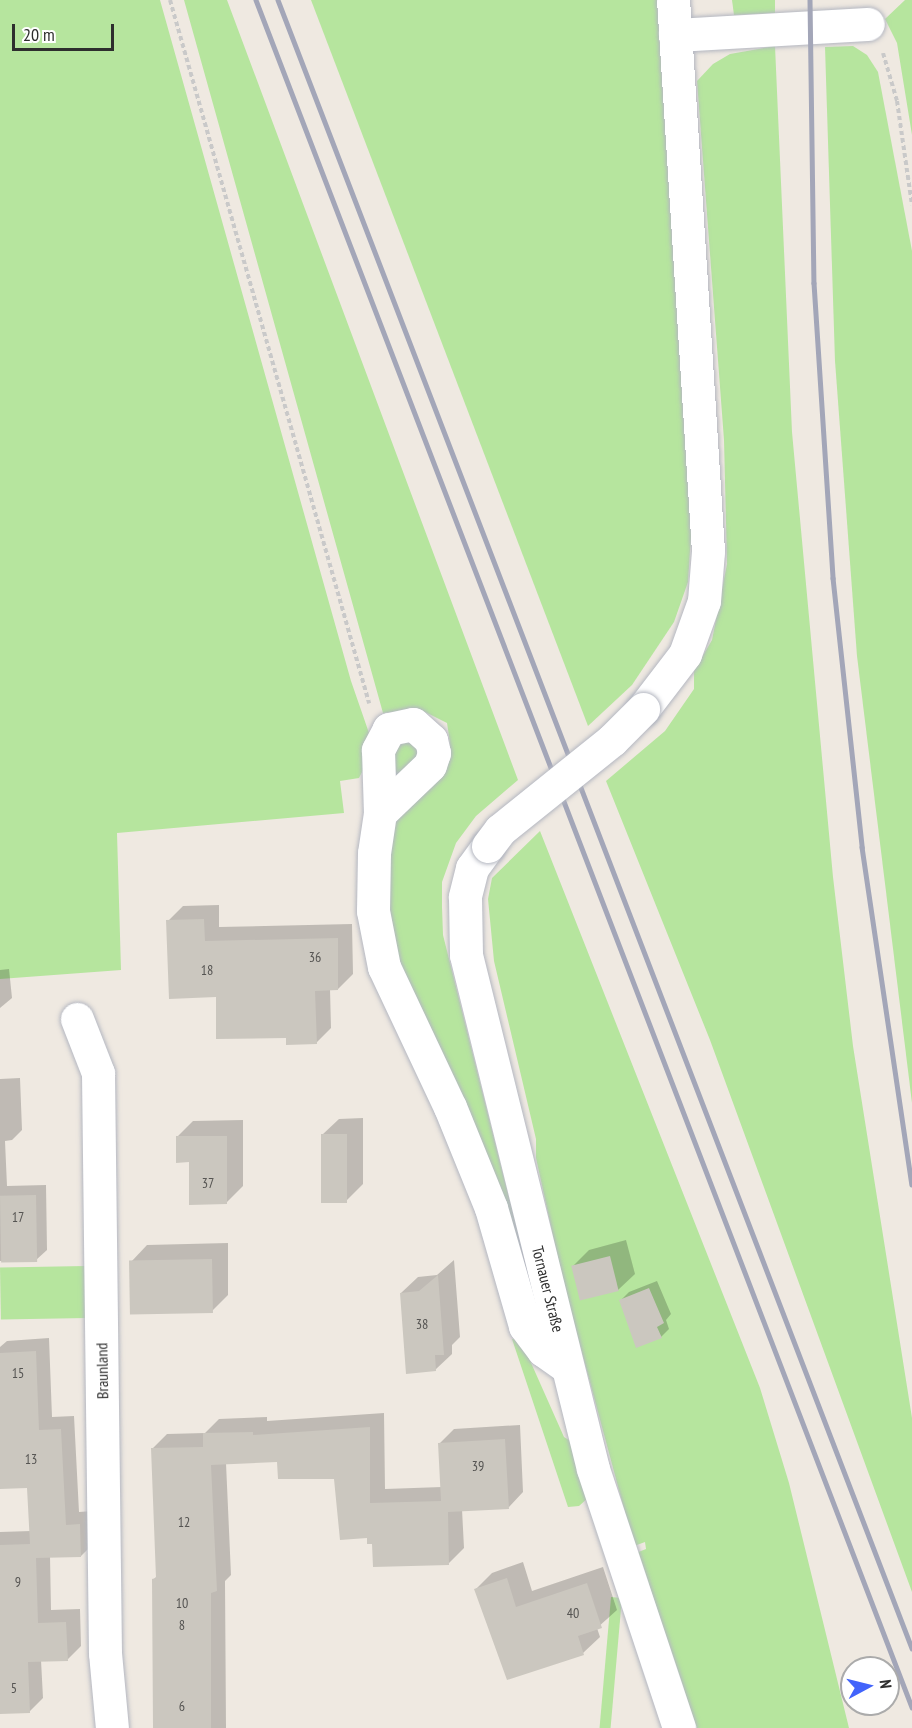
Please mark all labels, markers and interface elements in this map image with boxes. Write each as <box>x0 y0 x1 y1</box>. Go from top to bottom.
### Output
scale bar <box>15 12 117 50</box>
text: 20 m <box>23 23 55 46</box>
house number: 36 <box>309 949 321 965</box>
house number: 18 <box>201 962 213 978</box>
house number: 37 <box>202 1175 214 1191</box>
house number: 17 <box>12 1209 24 1225</box>
street label: Tornauer Straße <box>528 1244 568 1334</box>
house number: 38 <box>416 1316 428 1332</box>
street label: Braunland <box>92 1343 112 1399</box>
house number: 15 <box>12 1365 24 1381</box>
house number: 13 <box>25 1451 37 1467</box>
house number: 39 <box>472 1458 484 1474</box>
house number: 12 <box>178 1514 190 1530</box>
house number: 9 <box>15 1574 21 1590</box>
house number: 10 <box>176 1595 188 1611</box>
house number: 40 <box>567 1605 579 1621</box>
house number: 8 <box>179 1617 185 1633</box>
north arrow <box>840 1656 900 1716</box>
text: N <box>875 1679 896 1690</box>
house number: 5 <box>11 1680 17 1696</box>
house number: 6 <box>179 1698 185 1714</box>

